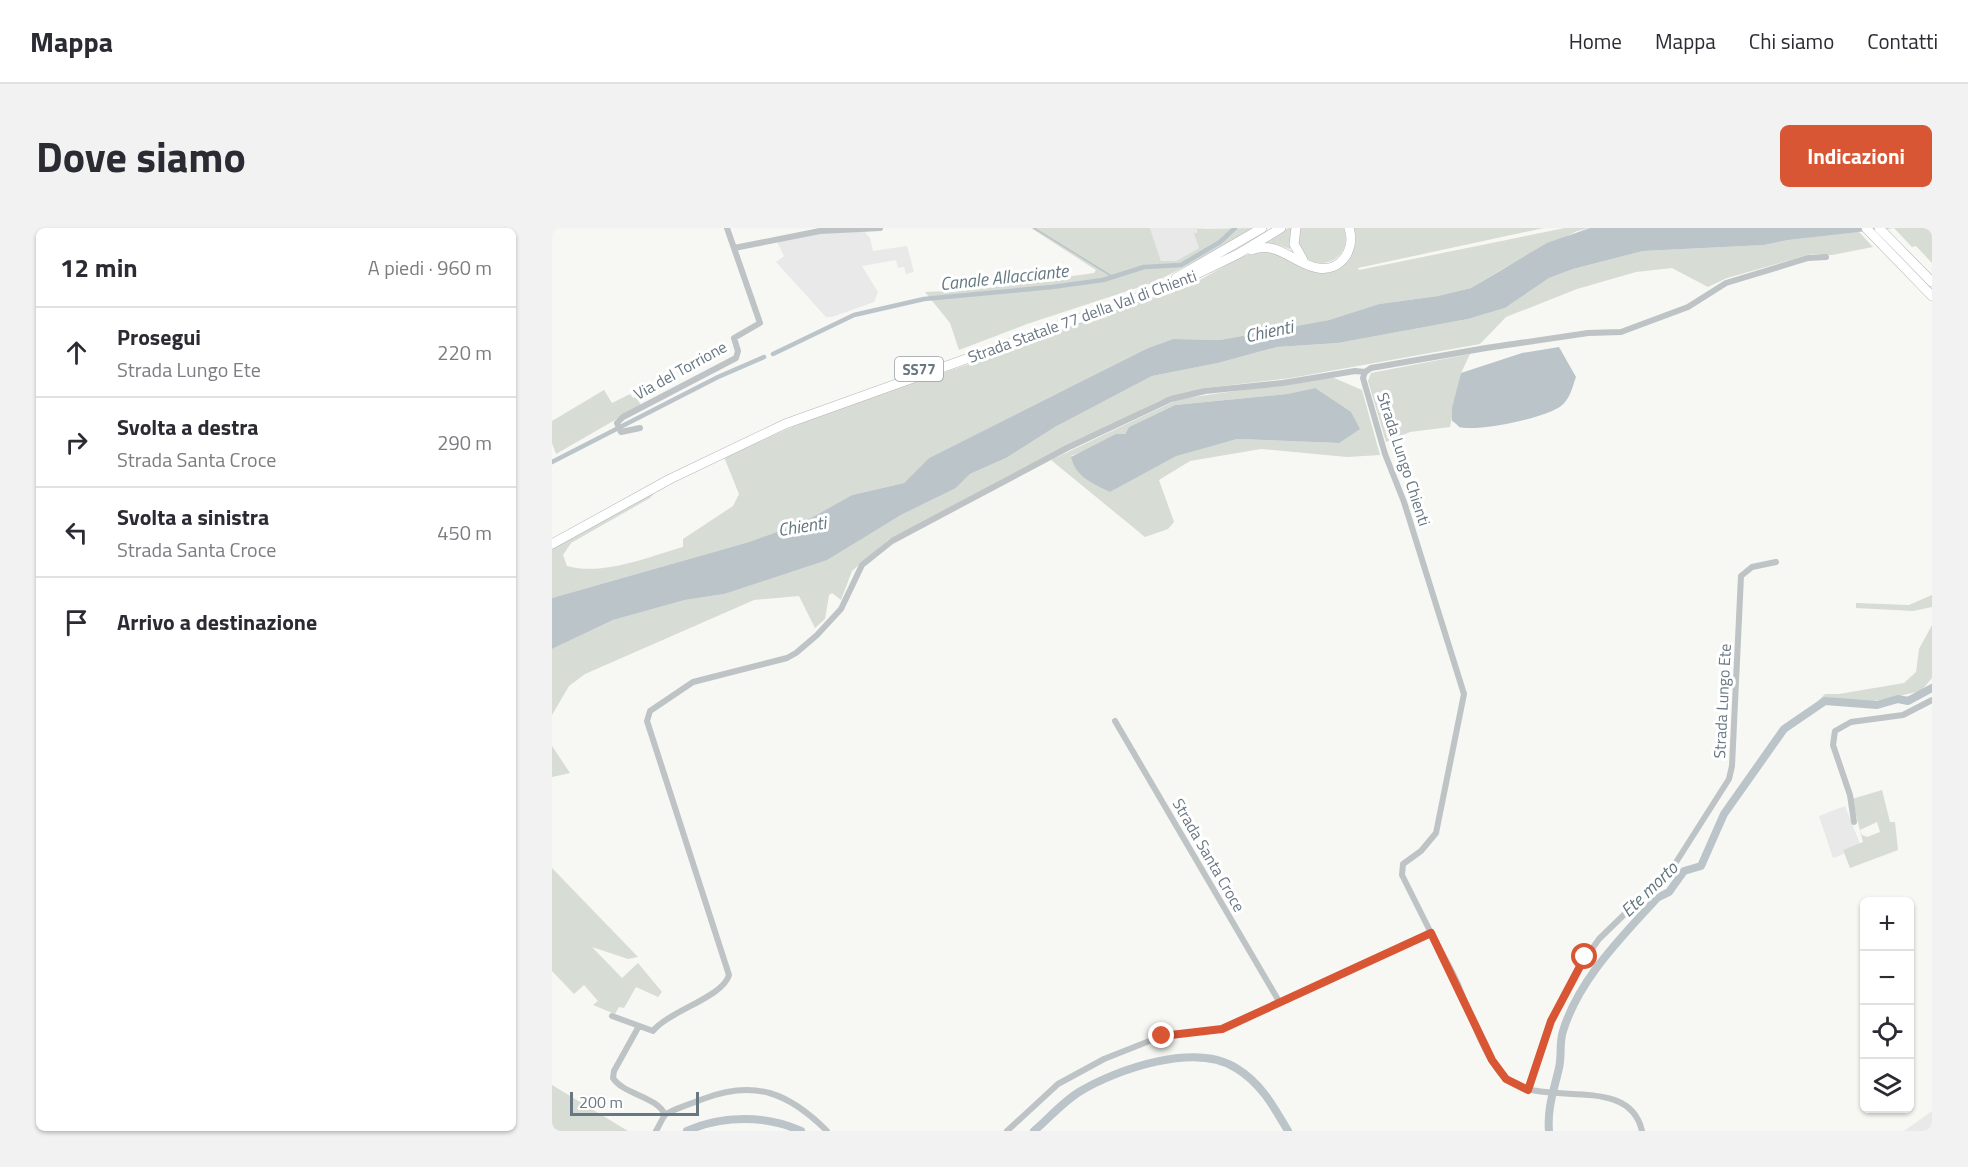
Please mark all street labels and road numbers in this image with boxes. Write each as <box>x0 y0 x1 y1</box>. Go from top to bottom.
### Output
street label: Strada Statale 77 della Val di Chienti <box>964 263 1200 369</box>
street label: Via del Torrione <box>629 334 731 406</box>
road number: SS77 <box>895 357 943 381</box>
street label: Strada Lungo Chienti <box>1371 389 1437 529</box>
street label: Strada Lungo Ete <box>1707 643 1737 759</box>
street label: Strada Santa Croce <box>1167 794 1251 916</box>

